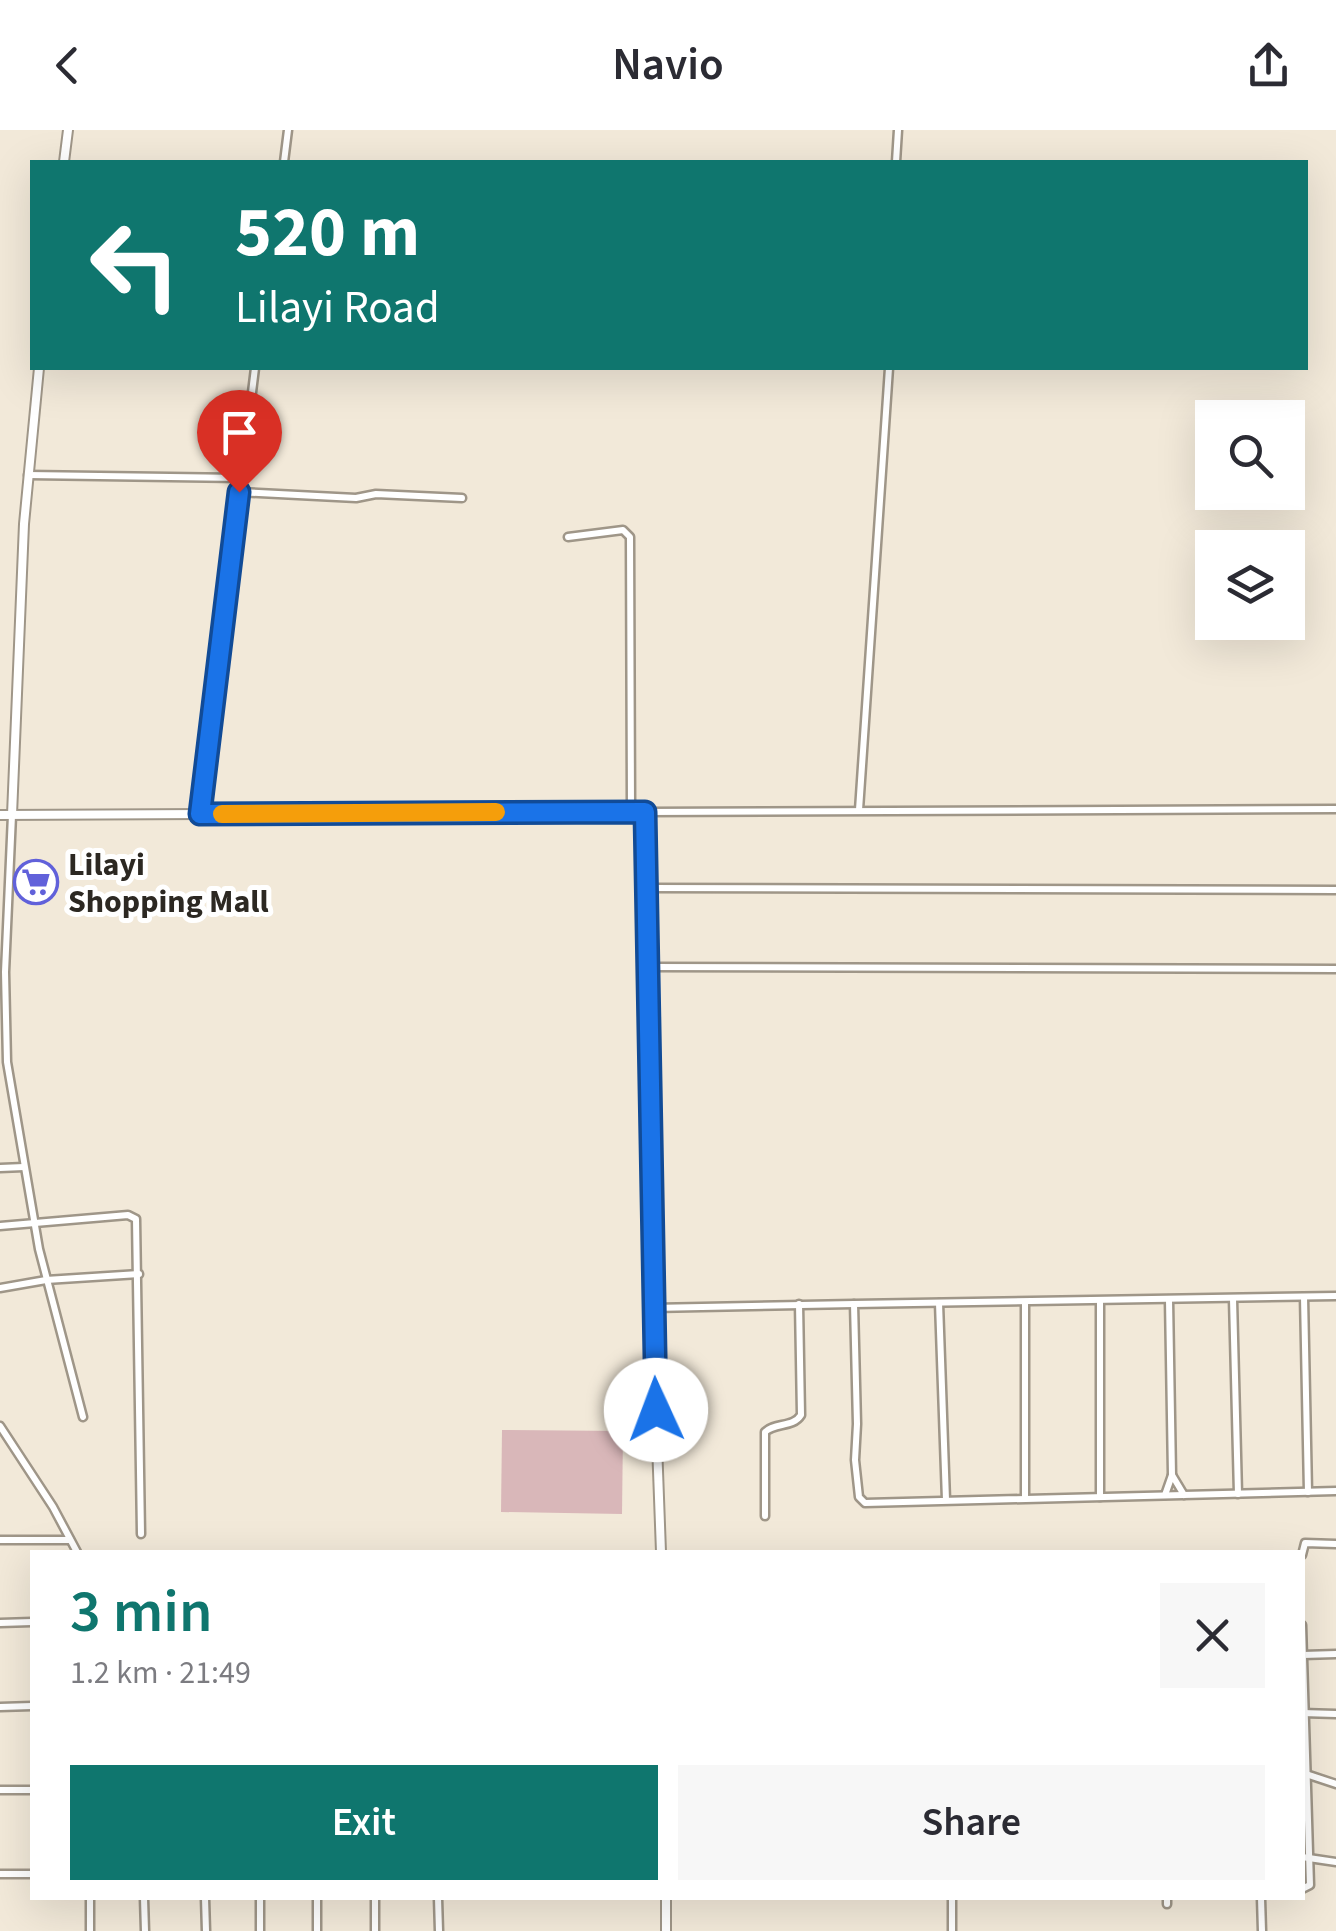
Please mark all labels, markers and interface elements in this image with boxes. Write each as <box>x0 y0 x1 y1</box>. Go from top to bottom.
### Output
text: Navio <box>612 33 724 97</box>
icon: back <box>40 38 95 93</box>
icon: share <box>1241 38 1296 93</box>
text: 520 m <box>235 183 420 283</box>
icon: left <box>70 200 200 330</box>
text: Lilayi Road <box>235 276 440 340</box>
pin <box>197 390 282 493</box>
map controls <box>1195 400 1305 640</box>
button: search <box>1195 400 1305 510</box>
icon: arrive <box>212 405 267 460</box>
button: layers <box>1195 530 1305 640</box>
place label: Lilayi Shopping Mall <box>68 842 269 925</box>
supermarket icon: Lilayi Shopping Mall <box>13 859 59 905</box>
position arrow <box>604 1358 708 1462</box>
text: 3 min <box>70 1570 213 1655</box>
button: close <box>1160 1583 1265 1688</box>
text: 1.2 km · 21:49 <box>70 1650 251 1696</box>
button: Exit <box>70 1765 658 1880</box>
button: Share <box>678 1765 1265 1880</box>

